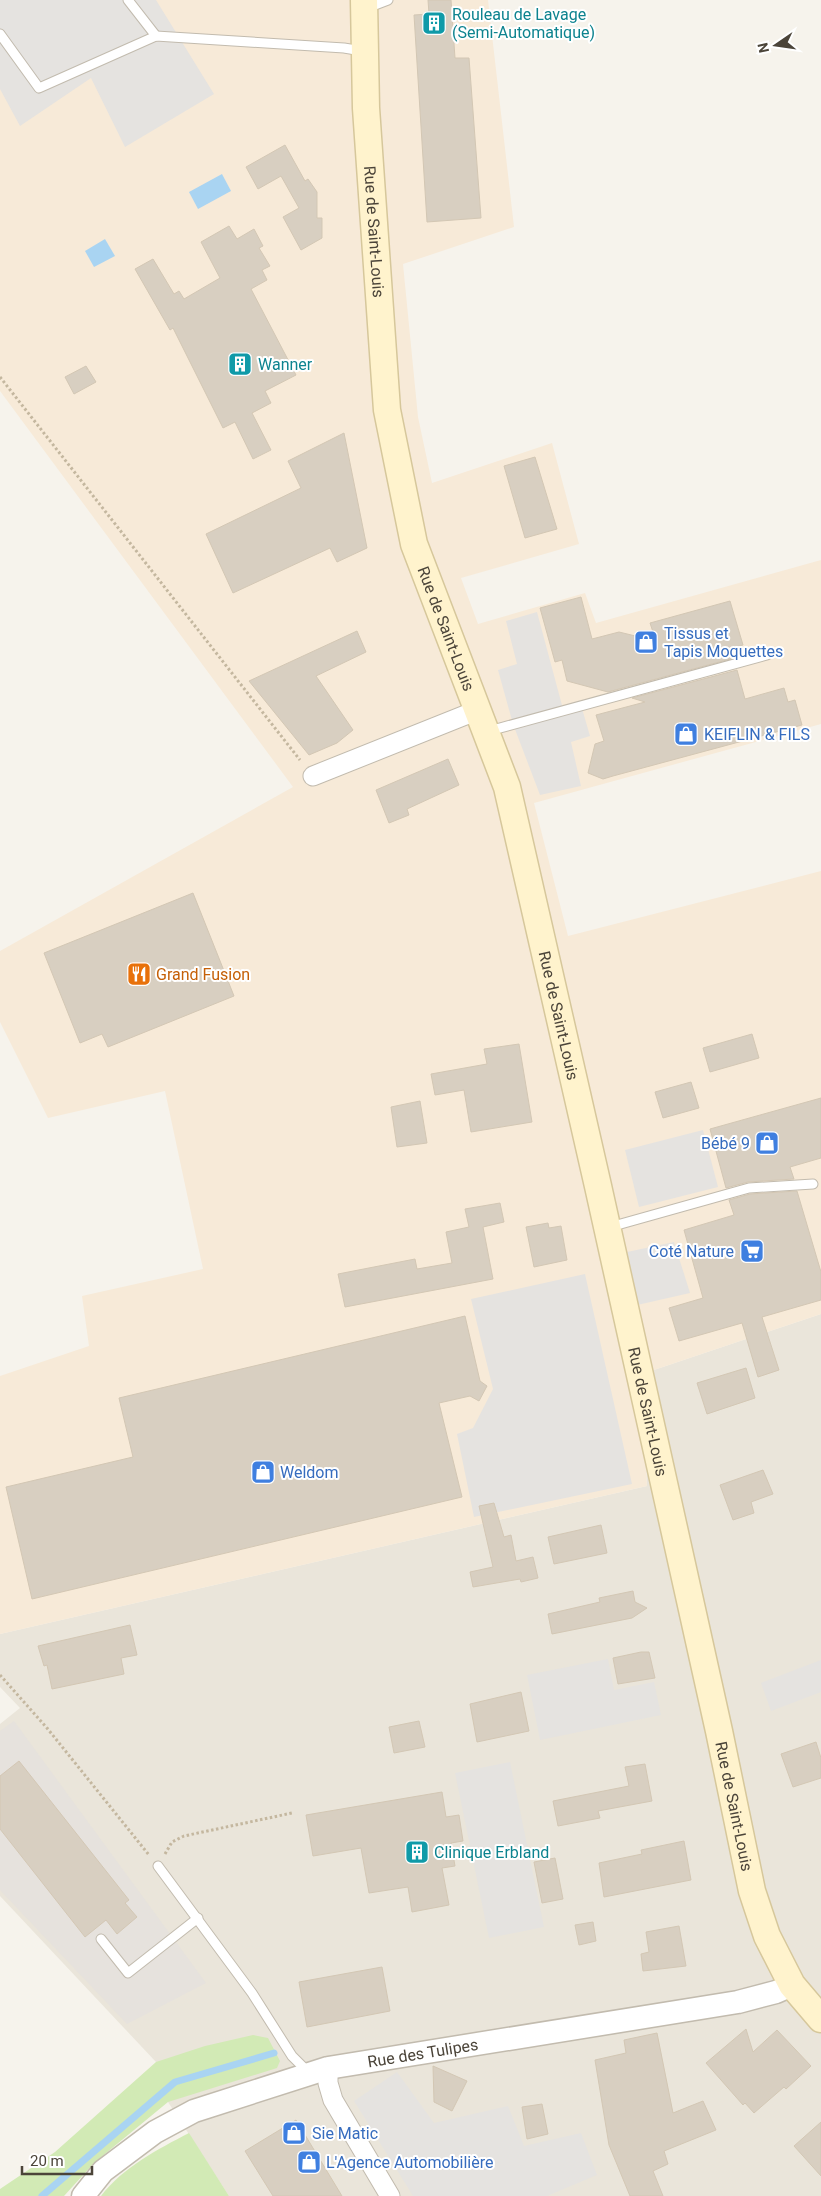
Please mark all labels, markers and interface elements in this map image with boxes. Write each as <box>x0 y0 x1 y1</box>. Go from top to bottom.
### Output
place label: Rouleau de Lavage (Semi-Automatique) <box>452 5 595 42</box>
building icon: Rouleau de Lavage (Semi-Automatique) <box>421 10 447 36</box>
north arrow <box>751 20 801 70</box>
text: N <box>754 41 772 55</box>
street label: Rue de Saint-Louis <box>361 165 389 298</box>
building icon: Wanner <box>227 351 253 377</box>
place label: Wanner <box>258 355 313 374</box>
street label: Rue de Saint-Louis <box>414 564 479 694</box>
place label: Tissus et Tapis Moquettes <box>664 624 783 661</box>
shop icon: Tissus et Tapis Moquettes <box>633 629 659 655</box>
shop icon: KEIFLIN & FILS <box>673 721 699 747</box>
place label: KEIFLIN & FILS <box>704 725 810 744</box>
street label: Rue de Saint-Louis <box>535 949 583 1082</box>
restaurant icon: Grand Fusion <box>126 961 152 987</box>
place label: Grand Fusion <box>156 965 250 984</box>
shop icon: Bébé 9 <box>754 1130 780 1156</box>
place label: Bébé 9 <box>701 1134 750 1153</box>
supermarket icon: Coté Nature <box>739 1238 765 1264</box>
place label: Coté Nature <box>649 1242 734 1261</box>
street label: Rue de Saint-Louis <box>625 1345 672 1478</box>
shop icon: Weldom <box>250 1459 276 1485</box>
place label: Weldom <box>280 1463 339 1482</box>
street label: Rue de Saint-Louis <box>712 1740 757 1873</box>
building icon: Clinique Erbland <box>404 1839 430 1865</box>
place label: Clinique Erbland <box>434 1843 549 1862</box>
street label: Rue des Tulipes <box>366 2034 479 2071</box>
shop icon: Sie Matic <box>281 2120 307 2146</box>
place label: Sie Matic <box>312 2124 378 2143</box>
scale bar <box>22 2144 92 2176</box>
shop icon: L'Agence Automobilière <box>296 2149 322 2175</box>
text: 20 m <box>30 2152 64 2170</box>
place label: L'Agence Automobilière <box>326 2153 493 2172</box>

